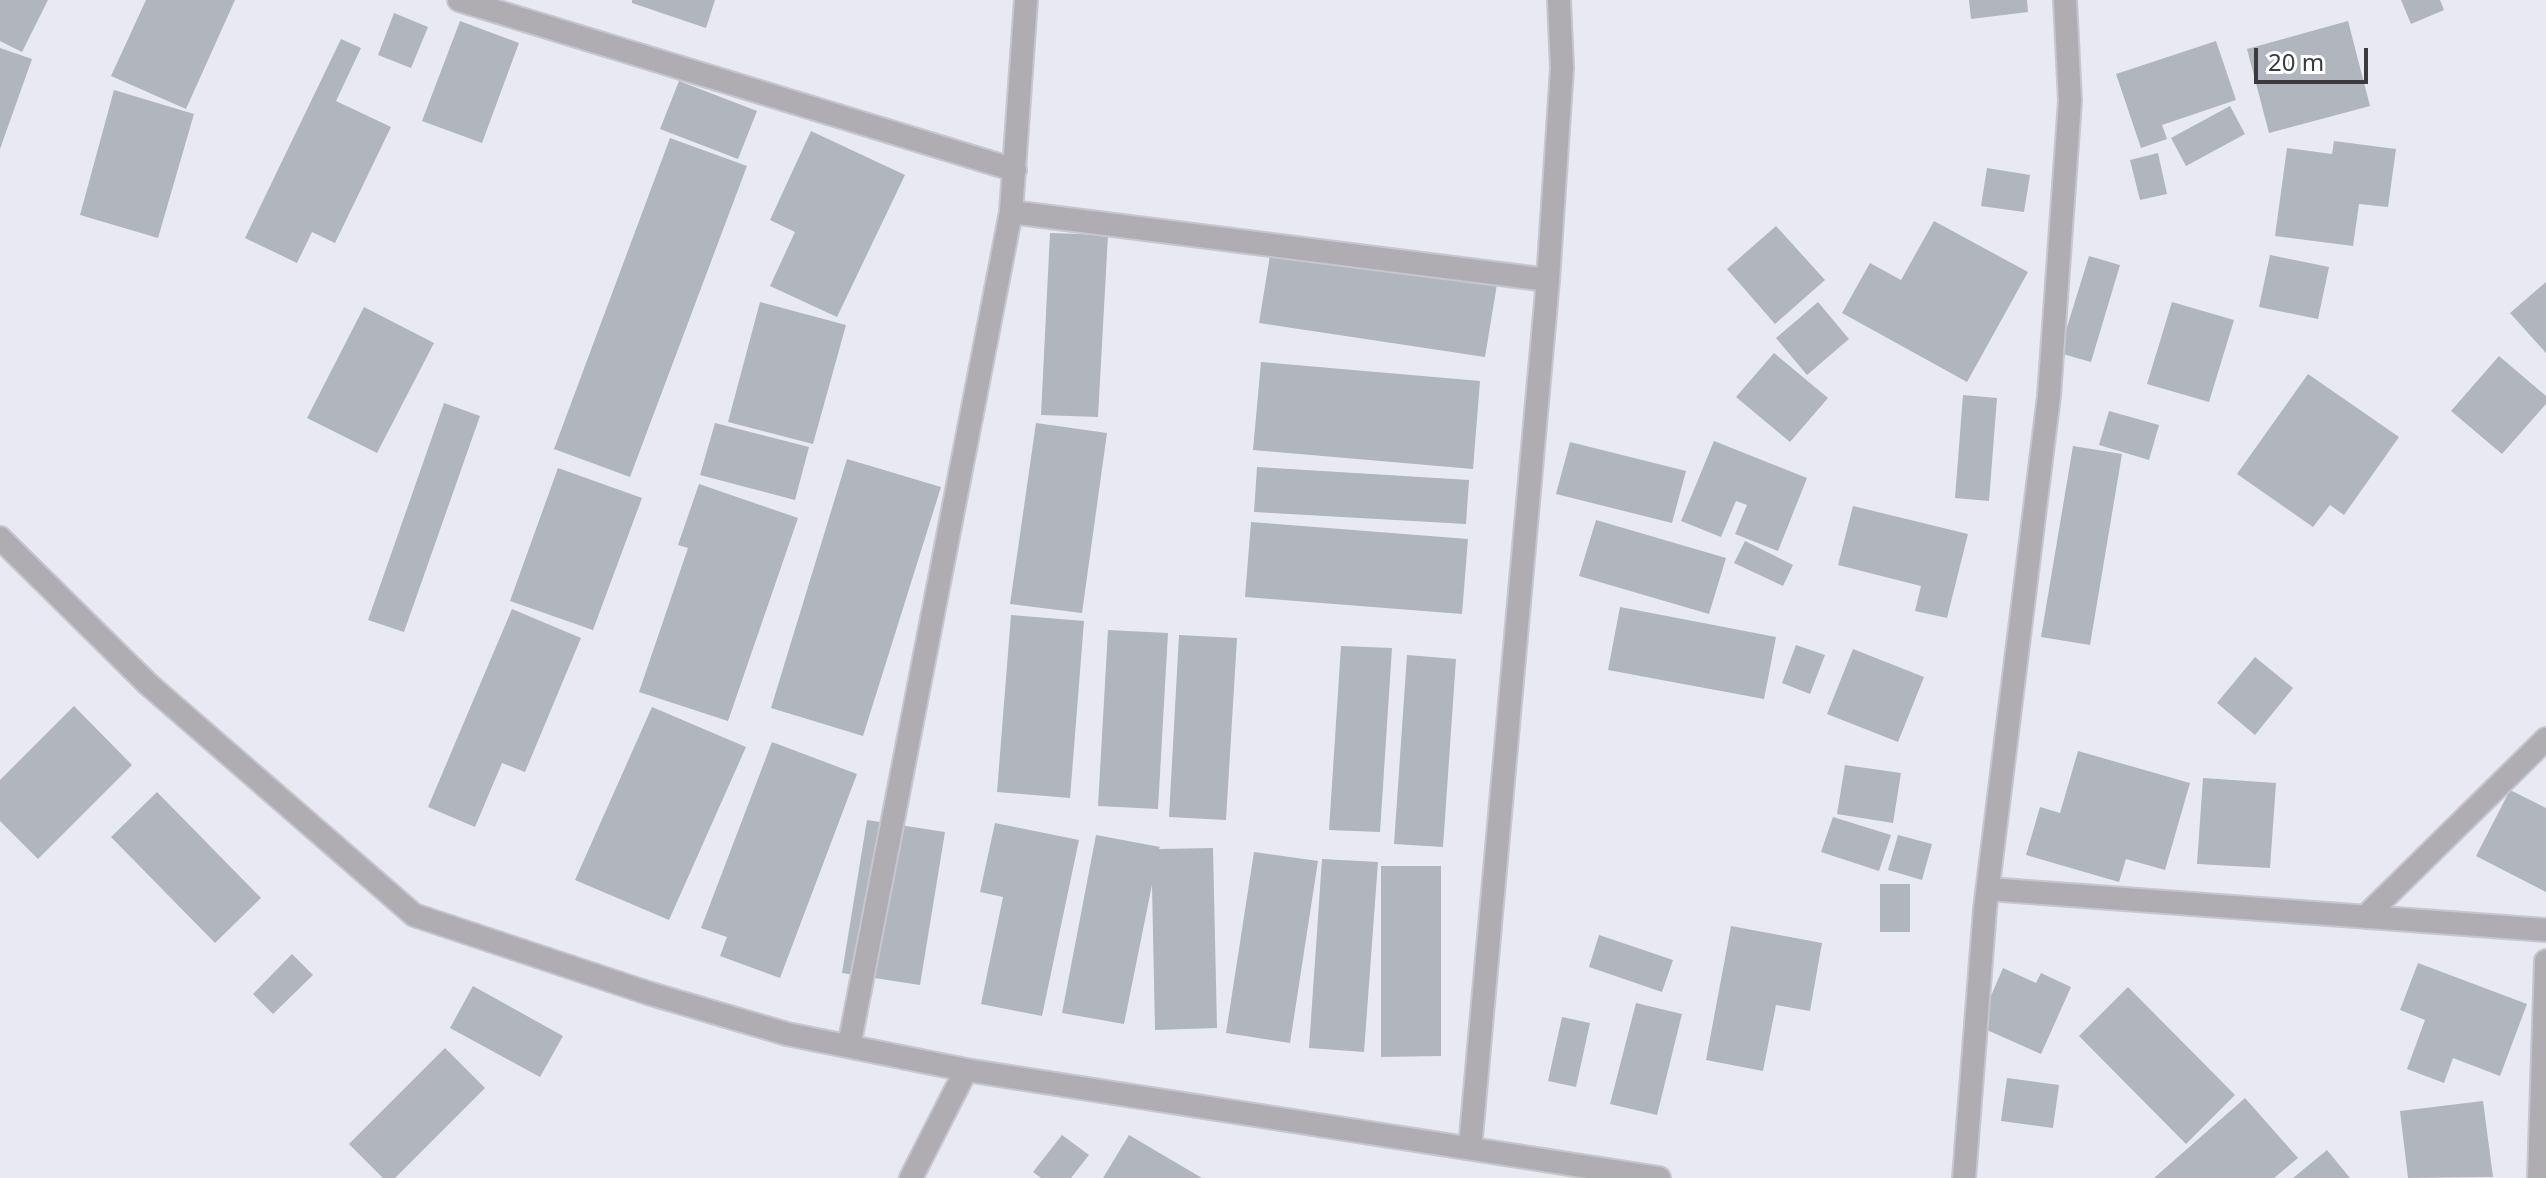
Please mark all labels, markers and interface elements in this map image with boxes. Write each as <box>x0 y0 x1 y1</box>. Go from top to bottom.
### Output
scale bar <box>2258 32 2372 82</box>
text: 20 m <box>2268 45 2324 78</box>

